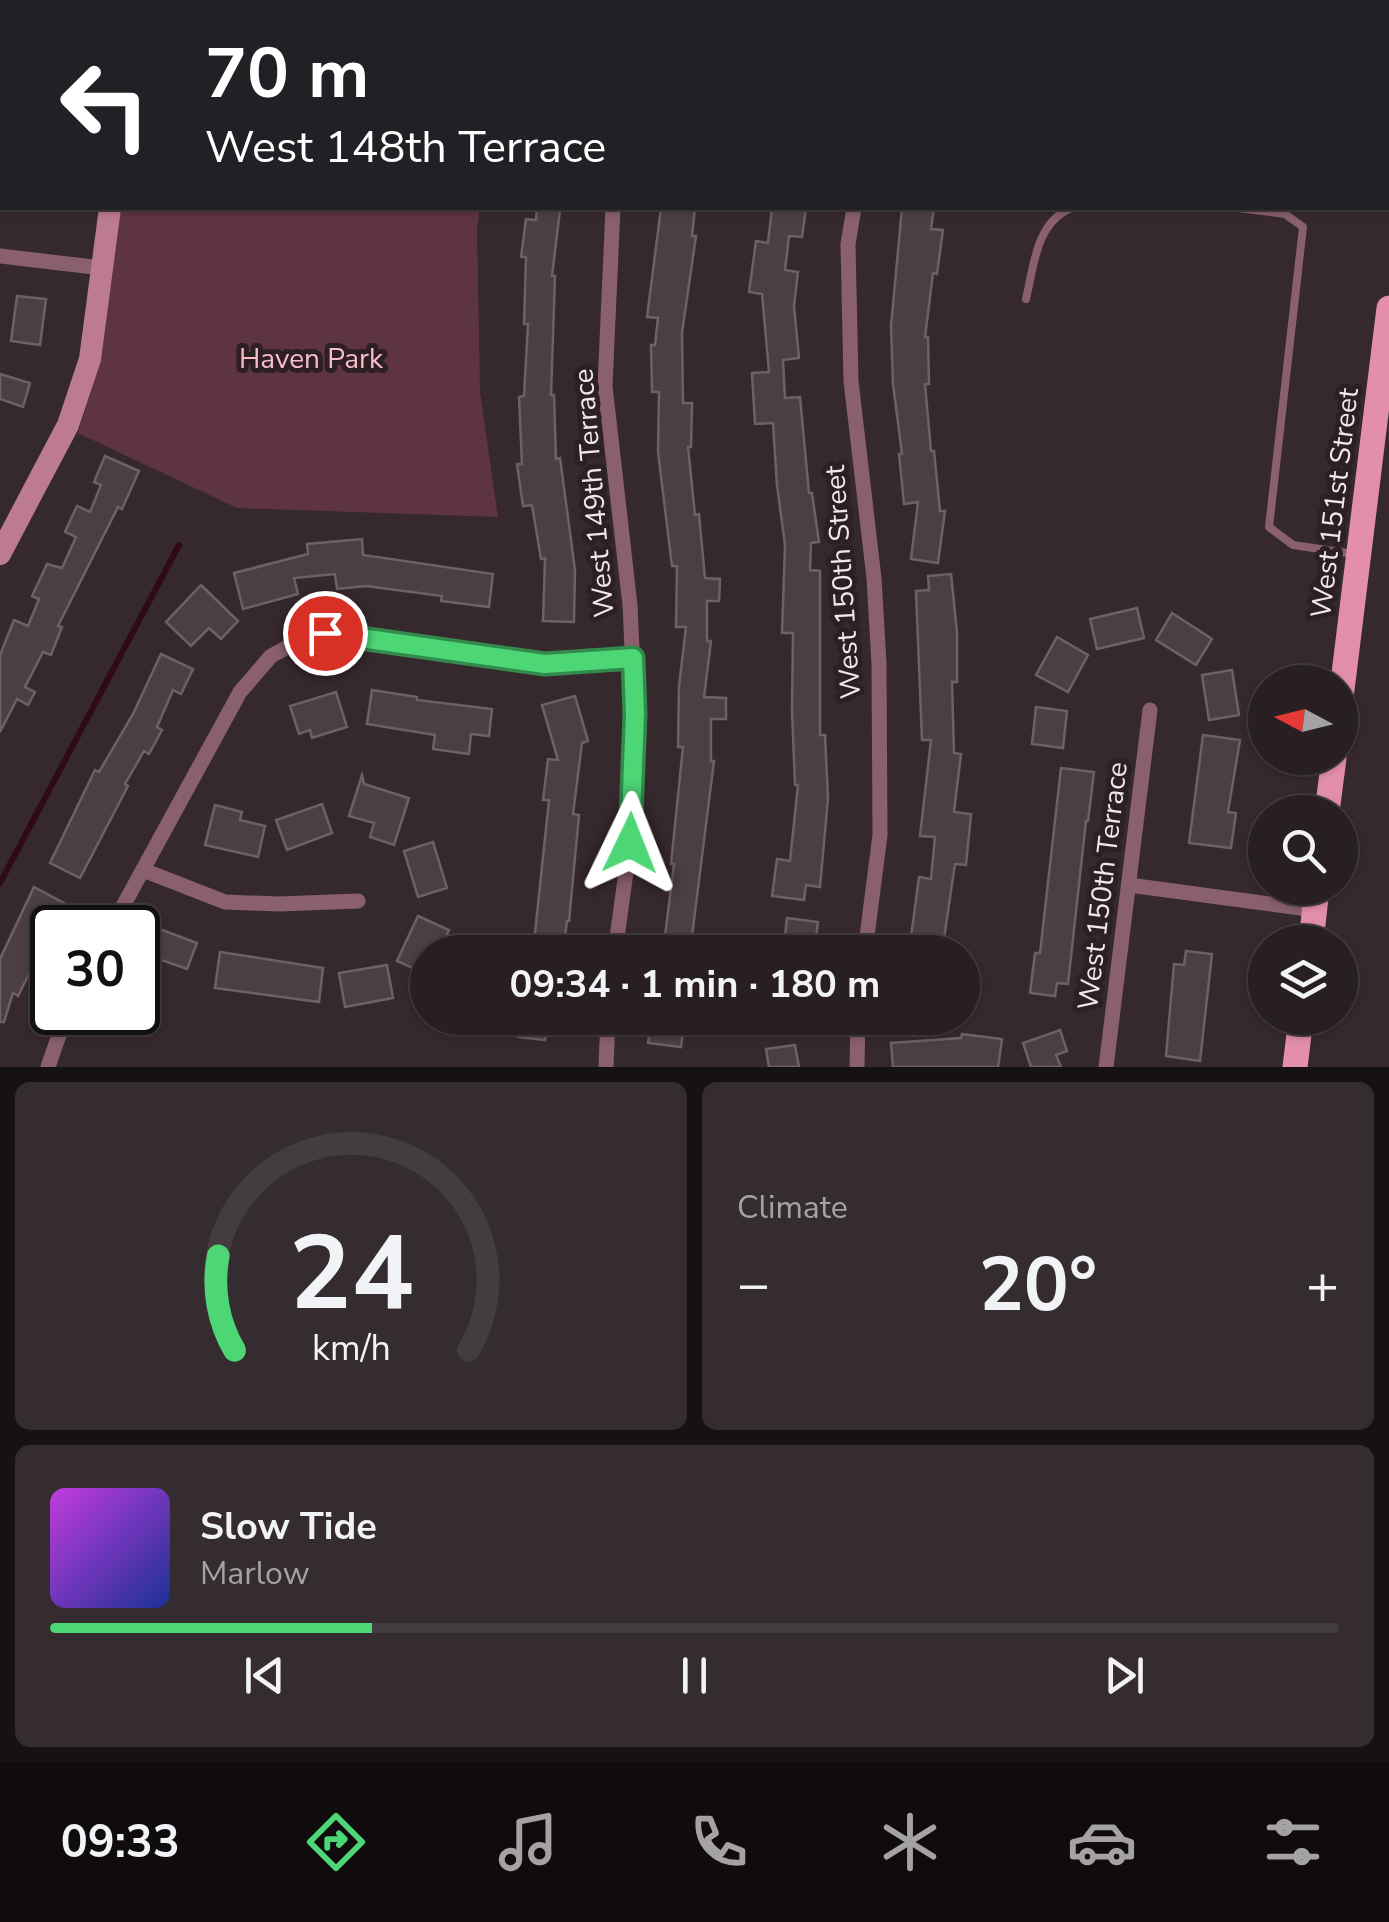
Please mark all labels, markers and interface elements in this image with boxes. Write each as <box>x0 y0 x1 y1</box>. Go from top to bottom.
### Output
text: 70 m <box>205 26 369 122</box>
icon: left <box>40 40 170 170</box>
text: West 148th Terrace <box>205 117 606 178</box>
park label: Haven Park <box>239 340 384 378</box>
street label: West 149th Terrace <box>564 367 624 619</box>
street label: West 151st Street <box>1302 386 1368 620</box>
street label: West 150th Street <box>816 464 870 700</box>
pin <box>283 591 368 676</box>
icon: arrive <box>298 606 353 661</box>
north arrow <box>1248 665 1358 775</box>
map controls <box>1248 665 1358 1035</box>
street label: West 150th Terrace <box>1069 760 1137 1012</box>
position arrow <box>578 791 682 895</box>
button: search <box>1248 795 1358 905</box>
speed limit sign: 30 <box>30 905 160 1035</box>
button: layers <box>1248 925 1358 1035</box>
text: 09:34 · 1 min · 180 m <box>510 959 880 1010</box>
text: Climate <box>737 1186 848 1229</box>
text: 24 <box>289 1203 413 1345</box>
text: 20° <box>979 1234 1097 1336</box>
text: − <box>737 1247 770 1322</box>
text: + <box>1306 1247 1339 1322</box>
text: km/h <box>312 1324 390 1373</box>
text: Slow Tide <box>200 1501 377 1552</box>
text: Marlow <box>200 1552 310 1595</box>
icon: previous <box>237 1648 292 1703</box>
icon: pause <box>667 1648 722 1703</box>
icon: next <box>1097 1648 1152 1703</box>
icon: directions <box>301 1807 371 1877</box>
icon: music <box>493 1807 563 1877</box>
icon: phone <box>684 1807 754 1877</box>
icon: climate <box>875 1807 945 1877</box>
icon: car <box>1067 1807 1137 1877</box>
icon: filters <box>1258 1807 1328 1877</box>
text: 09:33 <box>61 1812 180 1873</box>

